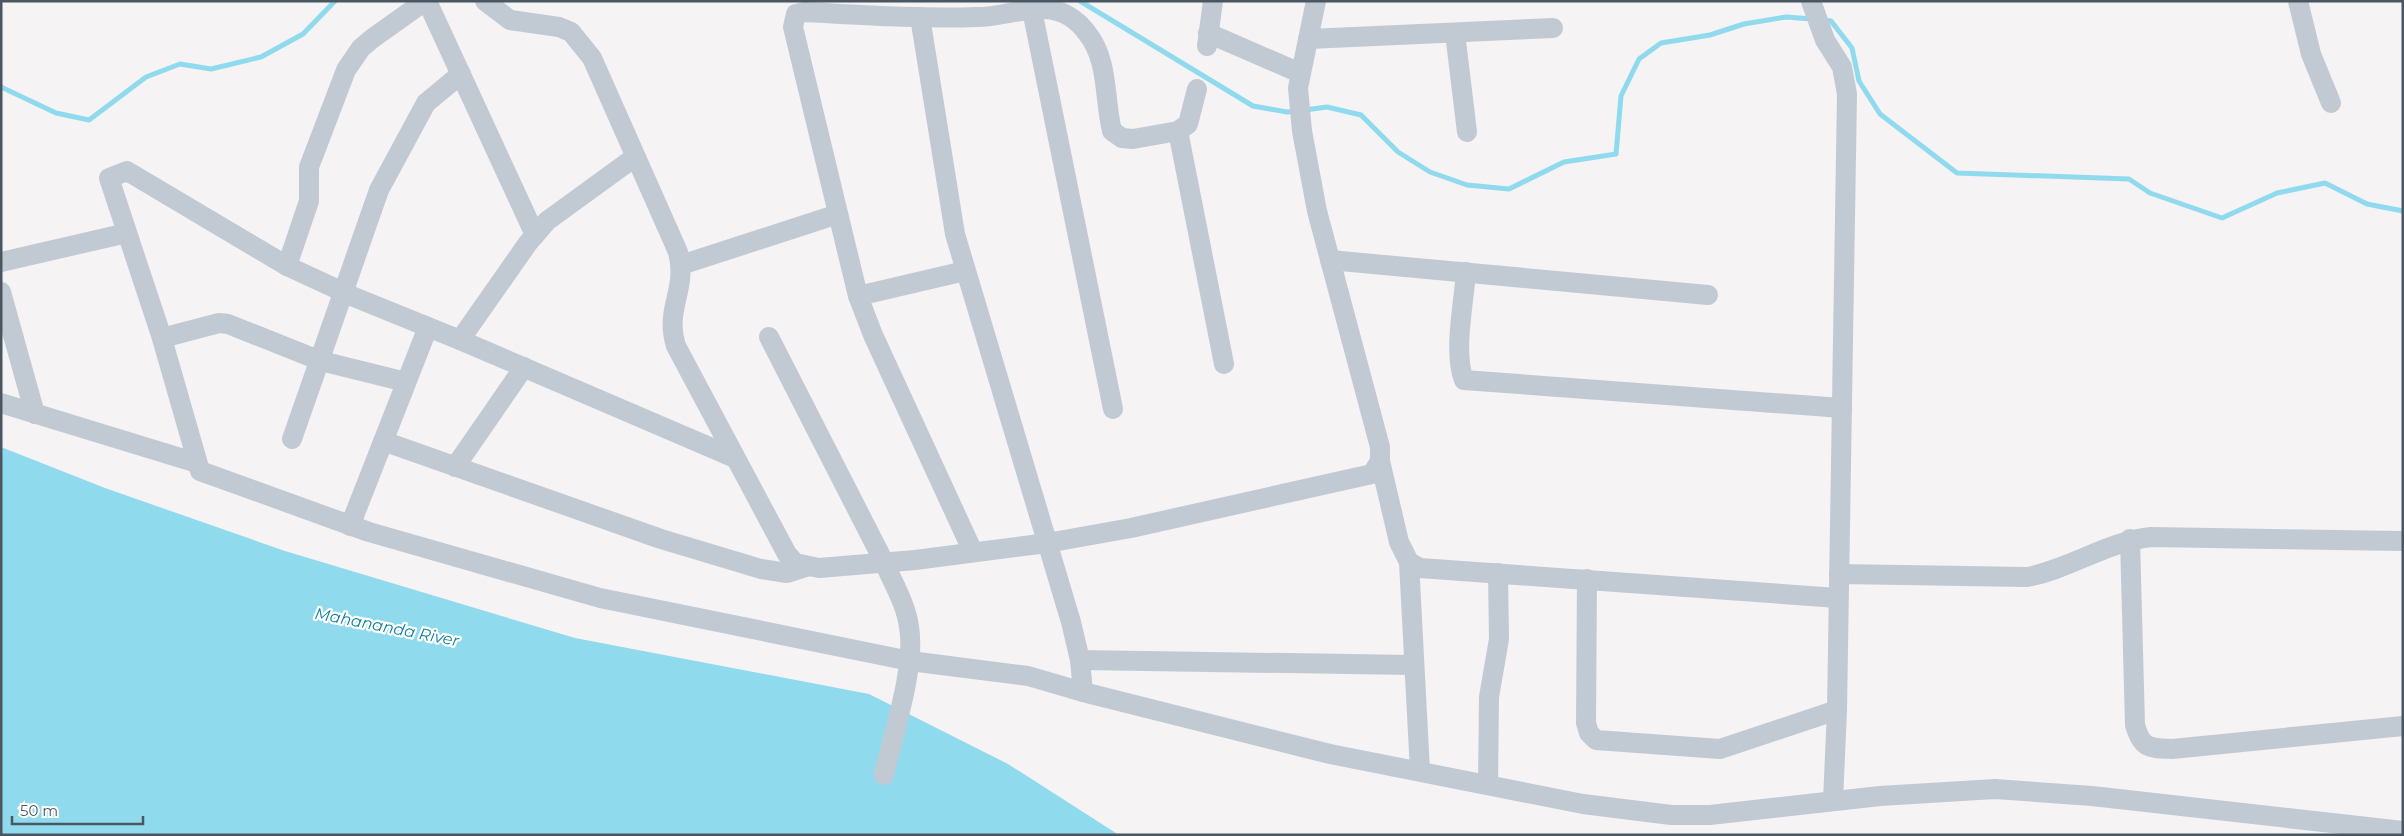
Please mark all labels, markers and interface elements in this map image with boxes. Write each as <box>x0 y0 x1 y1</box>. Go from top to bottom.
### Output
water label: Mahananda River <box>313 604 461 650</box>
scale bar <box>12 794 144 826</box>
text: 50 m <box>20 801 58 820</box>

